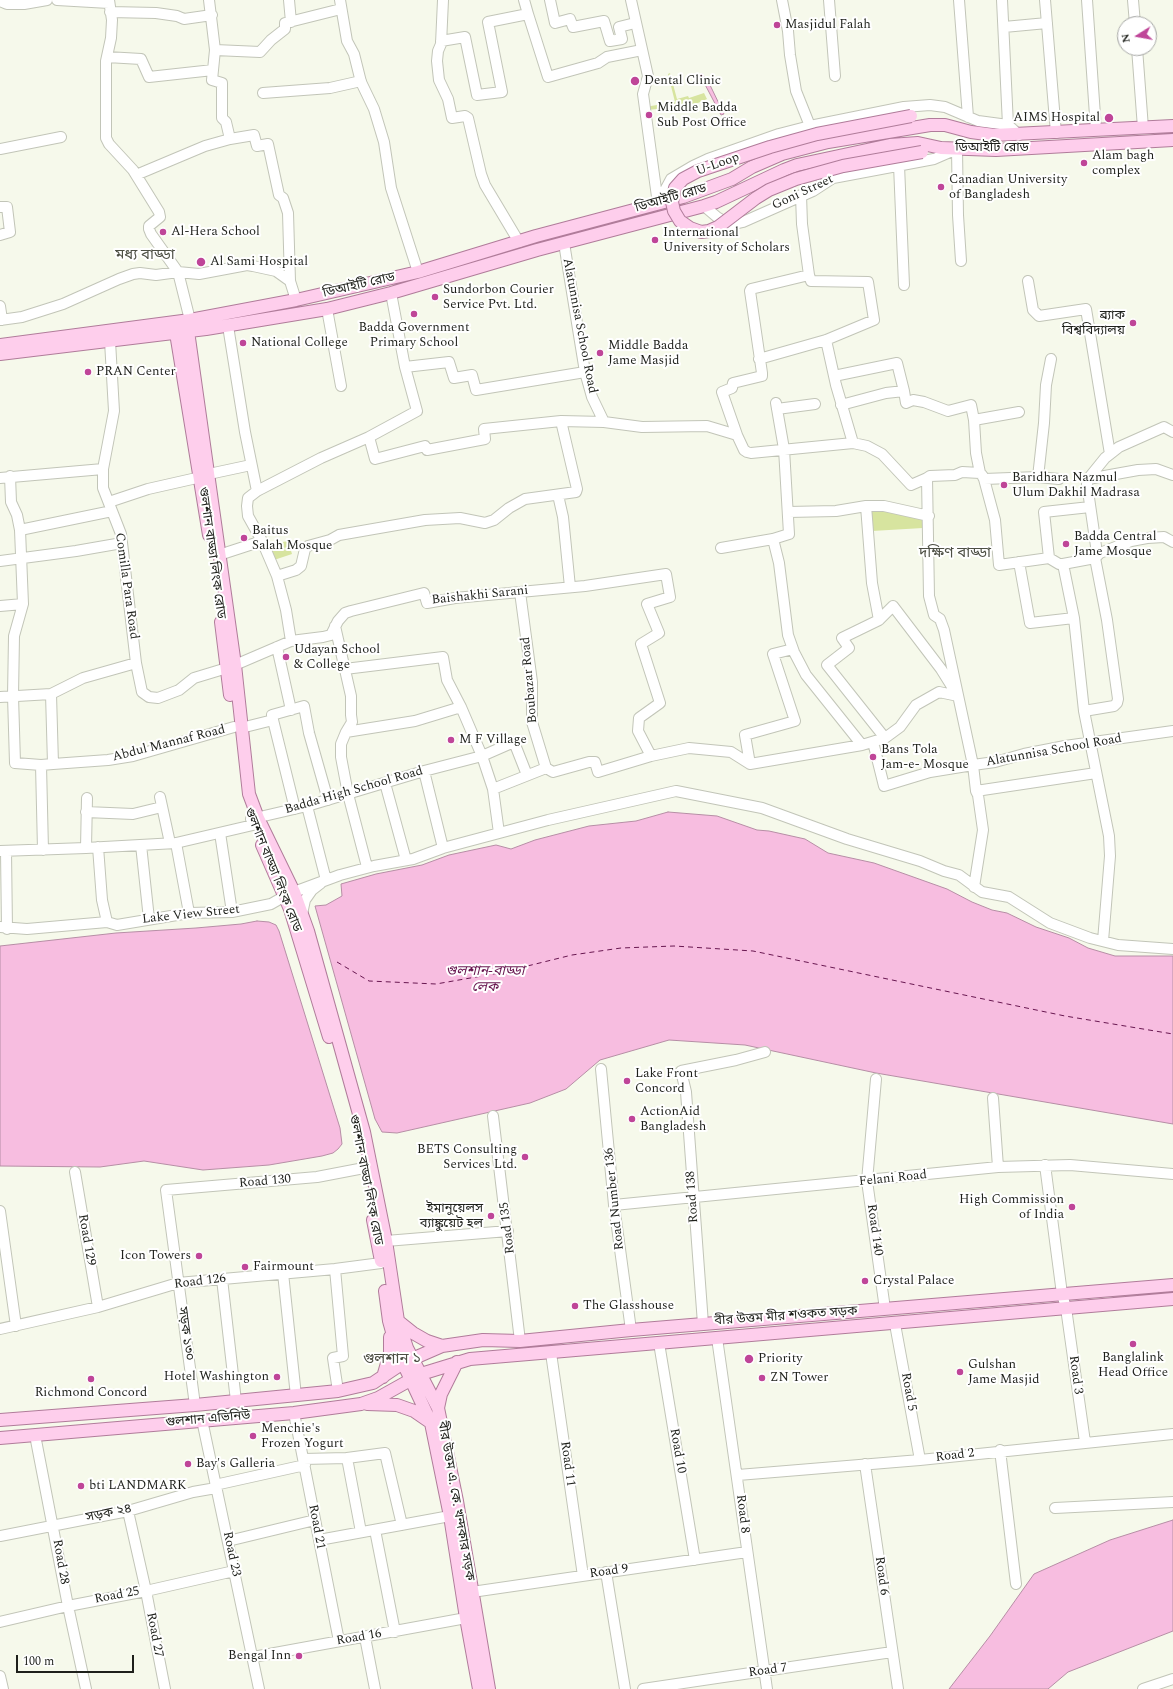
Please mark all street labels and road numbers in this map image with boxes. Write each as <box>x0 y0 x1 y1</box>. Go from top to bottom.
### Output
street label: ডিআইটি রোড <box>955 140 1029 156</box>
street label: U-Loop <box>694 150 742 180</box>
street label: Goni Street <box>770 172 836 214</box>
street label: ডিআইটি রোড <box>633 181 709 217</box>
street label: Alatunnisa School Road <box>558 257 600 395</box>
street label: ডিআইটি রোড <box>321 270 397 302</box>
street label: গুলশান বাড্ডা লিংক রোড <box>194 486 228 620</box>
street label: Comilla Para Road <box>111 532 141 640</box>
street label: Baishakhi Sarani <box>431 583 529 609</box>
street label: Boubazar Road <box>518 636 542 724</box>
street label: Abdul Mannaf Road <box>111 722 227 766</box>
street label: Alatunnisa School Road <box>985 731 1123 771</box>
street label: Badda High School Road <box>283 764 425 818</box>
street label: গুলশান বাড্ডা লিংক রোড <box>240 806 304 934</box>
street label: Lake View Street <box>141 902 241 928</box>
street label: গুলশান বাড্ডা লিংক রোড <box>345 1113 385 1247</box>
street label: Road Number 136 <box>602 1147 628 1251</box>
street label: Felani Road <box>858 1168 928 1190</box>
street label: Road 138 <box>683 1170 703 1224</box>
street label: Road 130 <box>238 1172 292 1192</box>
street label: Road 135 <box>497 1201 519 1255</box>
street label: Road 140 <box>863 1203 885 1257</box>
street label: Road 129 <box>74 1213 98 1267</box>
street label: Road 126 <box>173 1271 227 1293</box>
street label: বীর উত্তম মীর শওকত সড়ক <box>714 1304 858 1330</box>
street label: সড়ক ১৩০ <box>174 1306 196 1362</box>
street label: Road 3 <box>1065 1355 1085 1395</box>
street label: Road 5 <box>897 1371 919 1413</box>
street label: গুলশান এভিনিউ <box>165 1409 251 1431</box>
street label: বীর উত্তম এ. কে. খন্দকার সড়ক <box>433 1420 477 1582</box>
street label: Road 10 <box>665 1427 689 1475</box>
street label: Road 11 <box>556 1440 578 1488</box>
street label: Road 2 <box>935 1446 975 1466</box>
street label: Road 8 <box>732 1494 752 1534</box>
street label: সড়ক ২৪ <box>85 1502 133 1526</box>
street label: Road 21 <box>304 1503 328 1551</box>
street label: Road 23 <box>219 1530 243 1578</box>
street label: Road 28 <box>48 1538 72 1586</box>
street label: Road 6 <box>871 1556 891 1596</box>
street label: Road 9 <box>589 1562 629 1582</box>
street label: Road 25 <box>93 1584 141 1608</box>
street label: Road 27 <box>142 1611 166 1659</box>
street label: Road 16 <box>335 1626 383 1650</box>
street label: Road 7 <box>748 1661 788 1681</box>

